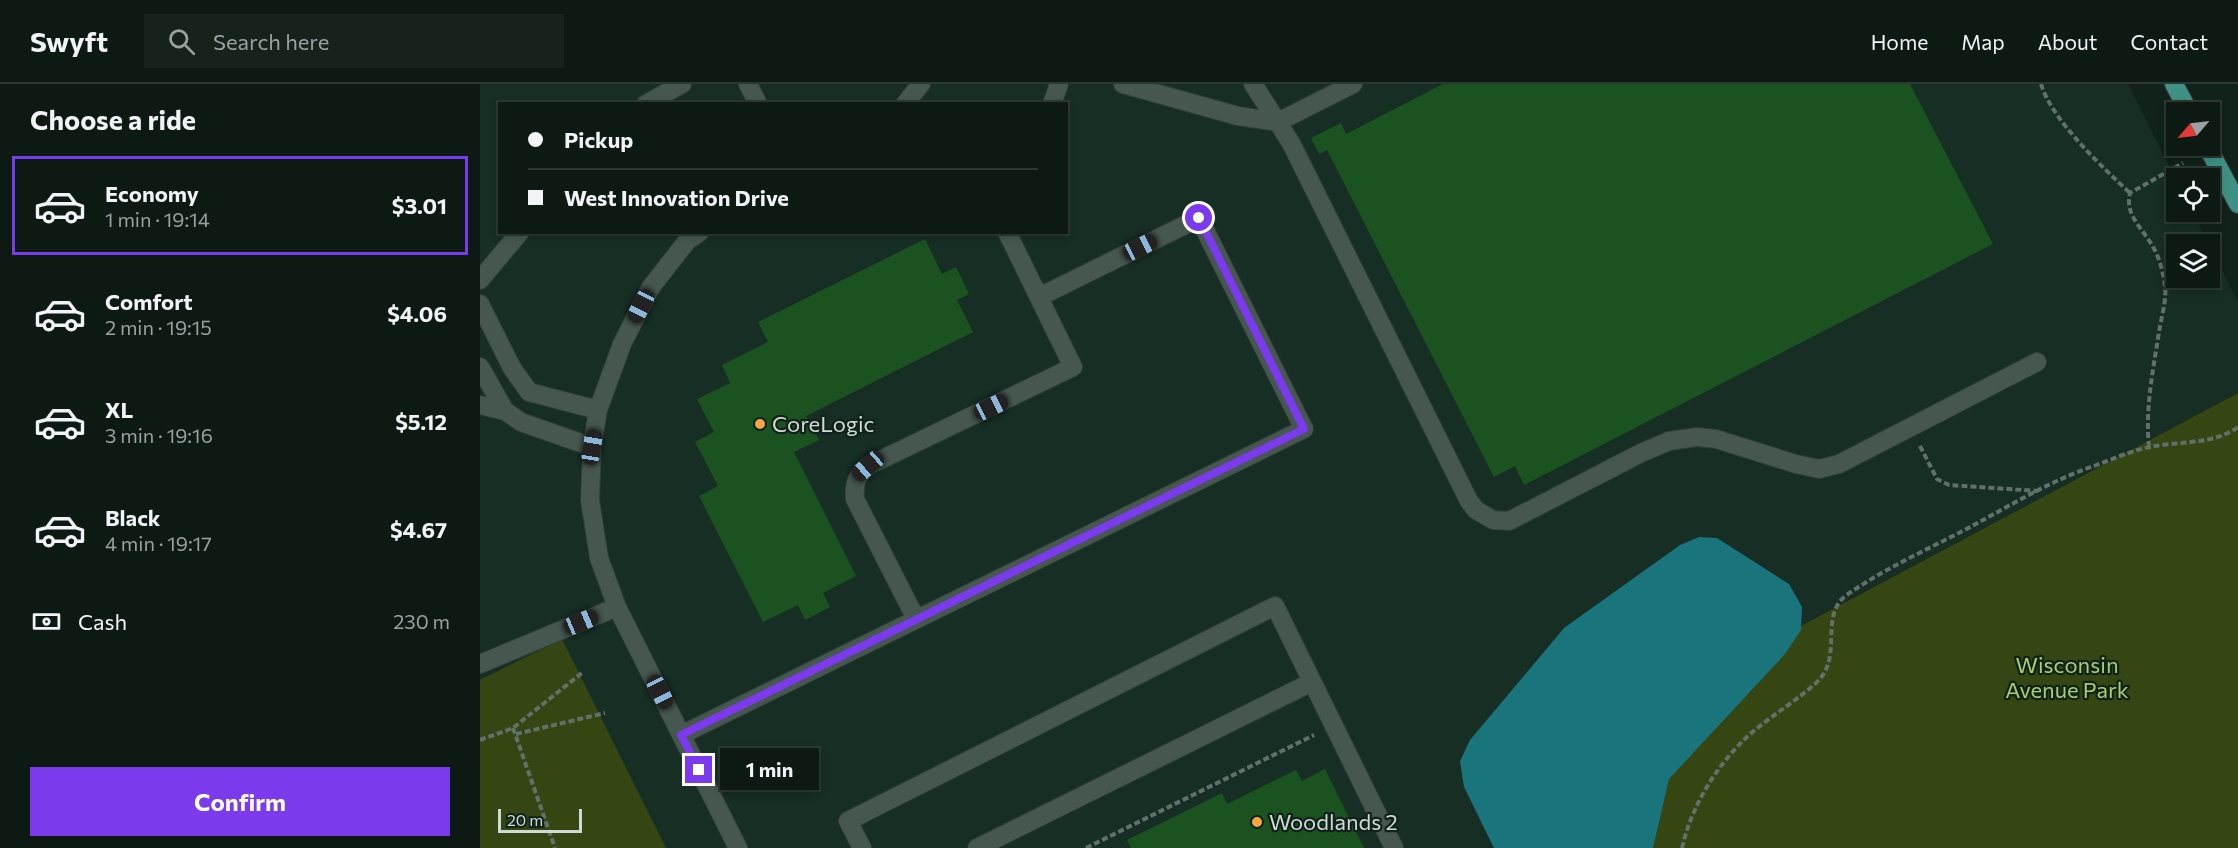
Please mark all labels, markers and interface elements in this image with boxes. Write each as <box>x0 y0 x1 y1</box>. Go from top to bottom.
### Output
search box <box>144 14 564 68</box>
text: Swyft <box>30 24 108 58</box>
icon: search <box>165 25 198 58</box>
text: Search here <box>213 28 329 55</box>
text: Home <box>1871 29 1928 54</box>
text: Map <box>1961 29 2005 54</box>
text: About <box>2038 29 2097 54</box>
text: Contact <box>2130 29 2208 54</box>
north arrow <box>2166 102 2220 156</box>
map controls <box>2166 102 2220 288</box>
text: Choose a ride <box>30 103 196 136</box>
text: Pickup <box>564 126 633 153</box>
button: locate <box>2166 168 2220 222</box>
icon: car <box>33 179 87 233</box>
text: Economy <box>105 180 199 207</box>
text: West Innovation Drive <box>564 184 789 211</box>
text: $3.01 <box>392 192 447 219</box>
route start <box>1185 204 1212 231</box>
text: 1 min · 19:14 <box>105 207 210 231</box>
car <box>1120 231 1160 263</box>
button: layers <box>2166 234 2220 288</box>
car <box>625 286 657 326</box>
icon: car <box>33 287 87 341</box>
text: Comfort <box>105 288 193 315</box>
text: $4.06 <box>387 300 447 327</box>
text: 2 min · 19:15 <box>105 315 212 339</box>
car <box>971 391 1011 423</box>
icon: car <box>33 395 87 449</box>
text: XL <box>105 396 133 423</box>
text: $5.12 <box>395 408 447 435</box>
place label: CoreLogic <box>772 410 874 437</box>
marker: CoreLogic <box>753 417 767 431</box>
text: 3 min · 19:16 <box>105 423 213 447</box>
car <box>580 428 604 466</box>
car <box>849 447 887 485</box>
icon: car <box>33 503 87 557</box>
text: Black <box>105 504 160 531</box>
text: $4.67 <box>390 516 447 543</box>
text: 4 min · 19:17 <box>105 531 212 555</box>
icon: cash <box>30 605 63 638</box>
car <box>561 607 601 637</box>
text: Cash <box>78 608 127 635</box>
text: 230 m <box>393 609 450 633</box>
park label: Wisconsin Avenue Park <box>2005 651 2129 703</box>
car <box>644 672 676 712</box>
callout: 1 min <box>720 749 819 791</box>
route end <box>685 756 712 783</box>
text: 1 min <box>746 757 793 781</box>
button: Confirm <box>30 767 450 836</box>
scale bar <box>498 806 582 834</box>
place label: Woodlands 2 <box>1269 808 1398 835</box>
text: 20 m <box>507 810 543 829</box>
marker: Woodlands 2 <box>1250 815 1264 829</box>

